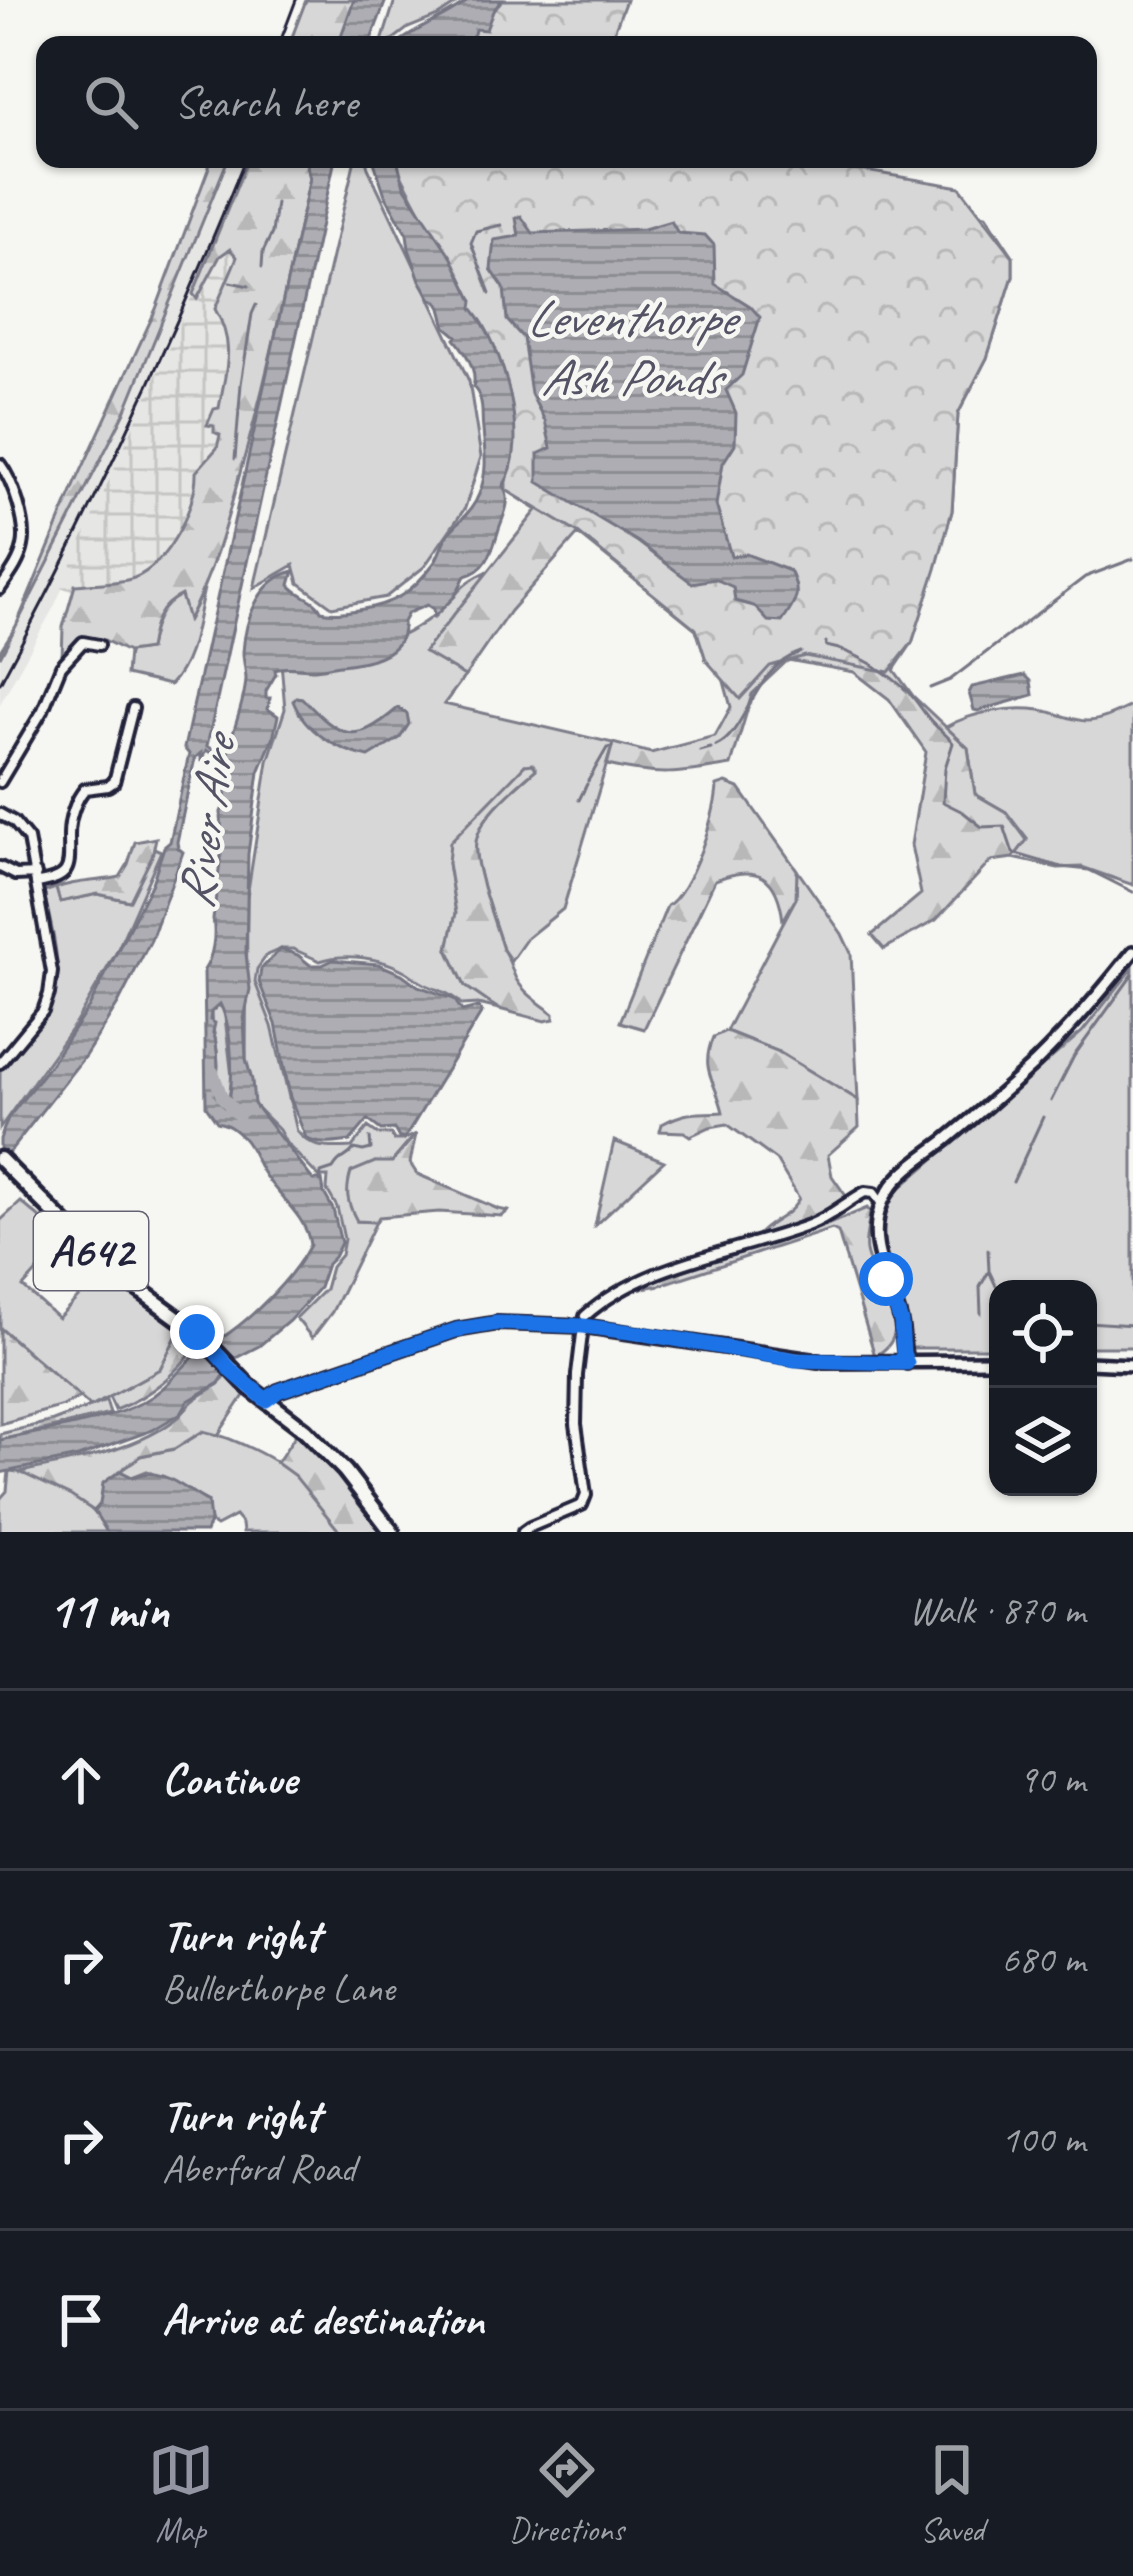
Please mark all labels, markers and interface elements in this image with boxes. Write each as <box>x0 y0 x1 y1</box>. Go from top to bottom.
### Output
search box <box>36 36 1097 168</box>
icon: search <box>78 69 144 135</box>
text: Search here <box>174 74 357 131</box>
water label: Leventhorpe Ash Ponds <box>526 286 741 409</box>
water label: River Aire <box>162 726 251 912</box>
road number: A642 <box>34 1212 148 1290</box>
route start <box>859 1252 913 1306</box>
map controls <box>989 1280 1097 1496</box>
button: locate <box>989 1280 1097 1388</box>
route end <box>170 1305 224 1359</box>
button: layers <box>989 1388 1097 1496</box>
text: 11 min <box>48 1578 169 1642</box>
text: Walk · 870 m <box>909 1586 1085 1635</box>
icon: ahead <box>48 1747 114 1813</box>
text: Continue <box>162 1751 296 1808</box>
text: 90 m <box>1019 1755 1085 1804</box>
text: Turn right <box>162 1907 320 1964</box>
icon: right <box>48 1927 114 1993</box>
text: 680 m <box>1001 1935 1085 1984</box>
text: Bullerthorpe Lane <box>162 1964 395 2013</box>
text: Turn right <box>162 2087 320 2144</box>
icon: right <box>48 2107 114 2173</box>
text: 100 m <box>1001 2115 1085 2164</box>
text: Aberford Road <box>162 2144 356 2193</box>
icon: arrive <box>48 2287 114 2353</box>
text: Arrive at destination <box>162 2291 484 2348</box>
tab: Map <box>148 2437 214 2551</box>
tab: Directions <box>509 2437 624 2551</box>
tab: Saved <box>919 2437 985 2551</box>

